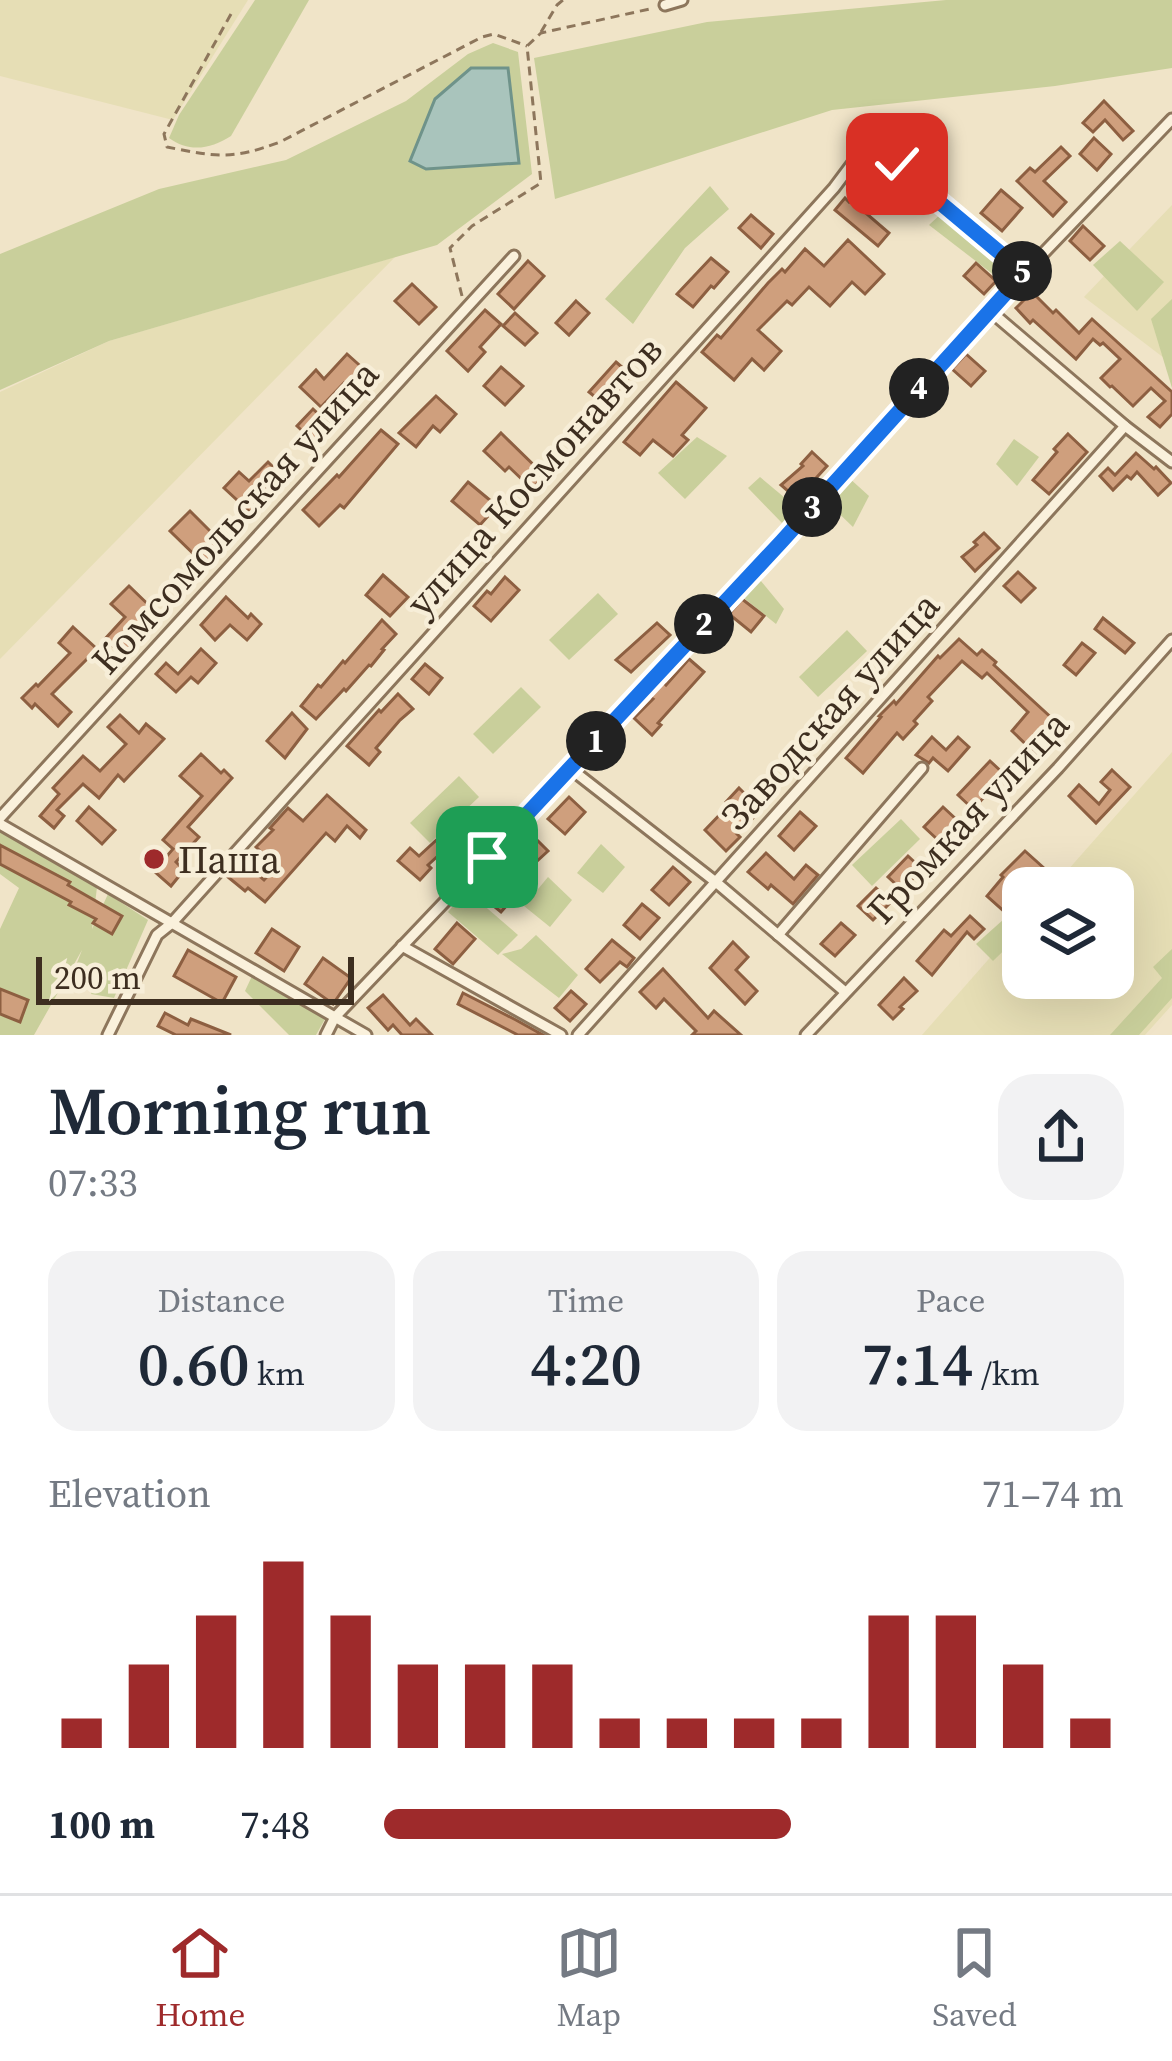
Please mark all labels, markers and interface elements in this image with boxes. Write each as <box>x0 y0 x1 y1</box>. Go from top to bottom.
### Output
pin <box>846 113 948 215</box>
icon: check <box>864 131 930 197</box>
pin: 5 <box>992 241 1052 301</box>
text: 5 <box>1013 248 1031 293</box>
street label: улица Космонавтов <box>394 324 674 628</box>
street label: Комсомольская улица <box>80 348 390 685</box>
pin: 4 <box>889 358 949 418</box>
text: 4 <box>910 365 928 410</box>
pin: 3 <box>782 477 842 537</box>
text: 3 <box>803 484 821 529</box>
street label: Заводская улица <box>709 580 951 842</box>
pin: 2 <box>674 594 734 654</box>
text: 2 <box>695 601 713 646</box>
street label: Громкая улица <box>855 699 1081 935</box>
pin: 1 <box>566 711 626 771</box>
text: 1 <box>587 718 605 763</box>
pin <box>436 806 538 908</box>
icon: arrive <box>454 824 520 890</box>
place label: Паша <box>178 833 280 886</box>
marker: Паша <box>141 846 167 872</box>
map controls <box>1002 867 1134 999</box>
button: layers <box>1002 867 1134 999</box>
scale bar <box>36 951 354 1004</box>
text: 200 m <box>54 955 141 1000</box>
text: Morning run <box>48 1066 431 1156</box>
button: share <box>998 1074 1124 1200</box>
text: 07:33 <box>48 1156 138 1209</box>
text: Distance <box>157 1278 285 1323</box>
text: Time <box>548 1278 624 1323</box>
text: Pace <box>916 1278 985 1323</box>
text: 0.60 <box>138 1323 249 1405</box>
text: 4:20 <box>530 1323 642 1405</box>
text: 7:14 <box>862 1323 973 1405</box>
text: km <box>249 1351 305 1396</box>
text: /km <box>973 1351 1040 1396</box>
text: Elevation <box>48 1467 211 1520</box>
text: 71–74 m <box>982 1467 1124 1520</box>
text: 100 m <box>48 1798 155 1851</box>
text: 7:48 <box>240 1798 310 1851</box>
tab: Home <box>155 1920 245 2037</box>
tab: Map <box>556 1920 622 2037</box>
tab: Saved <box>932 1920 1017 2037</box>

